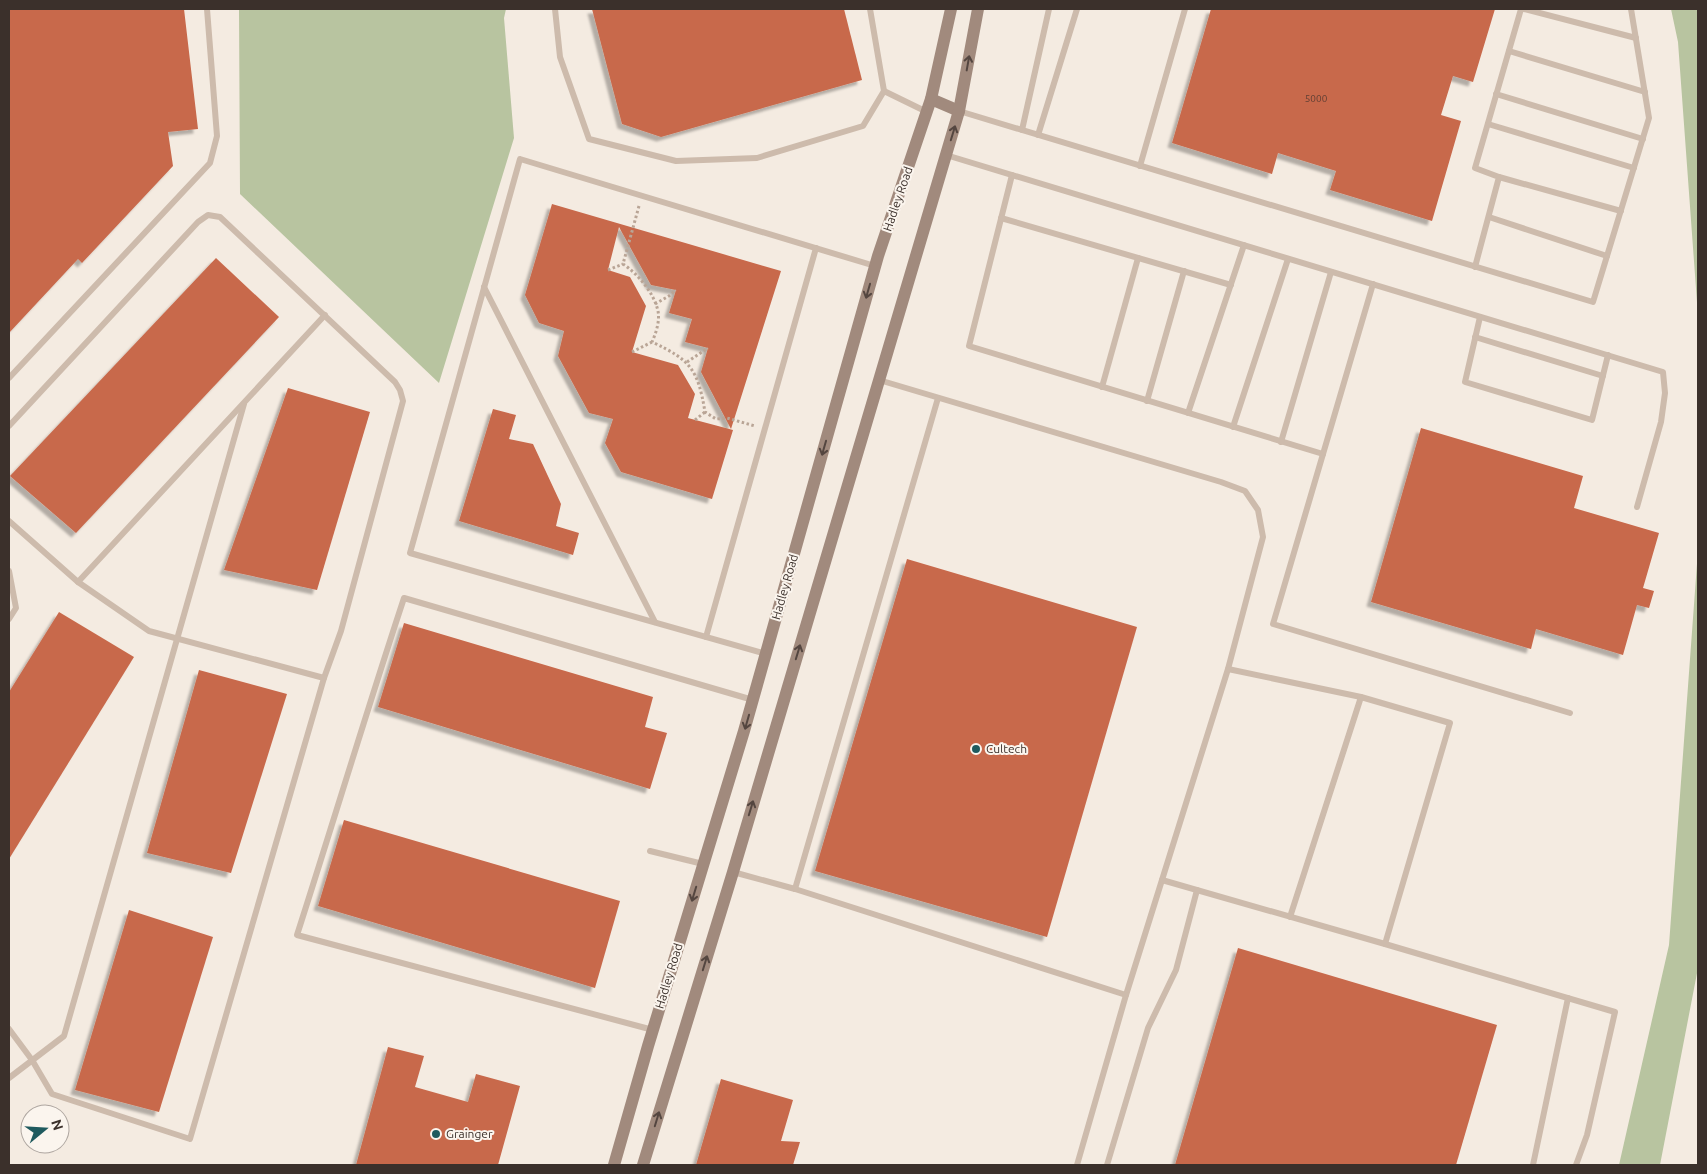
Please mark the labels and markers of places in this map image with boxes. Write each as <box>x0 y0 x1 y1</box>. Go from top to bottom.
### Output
place label: Cultech <box>986 742 1027 755</box>
marker: Cultech <box>970 743 982 755</box>
place label: Grainger <box>446 1127 493 1140</box>
marker: Grainger <box>430 1128 442 1140</box>

